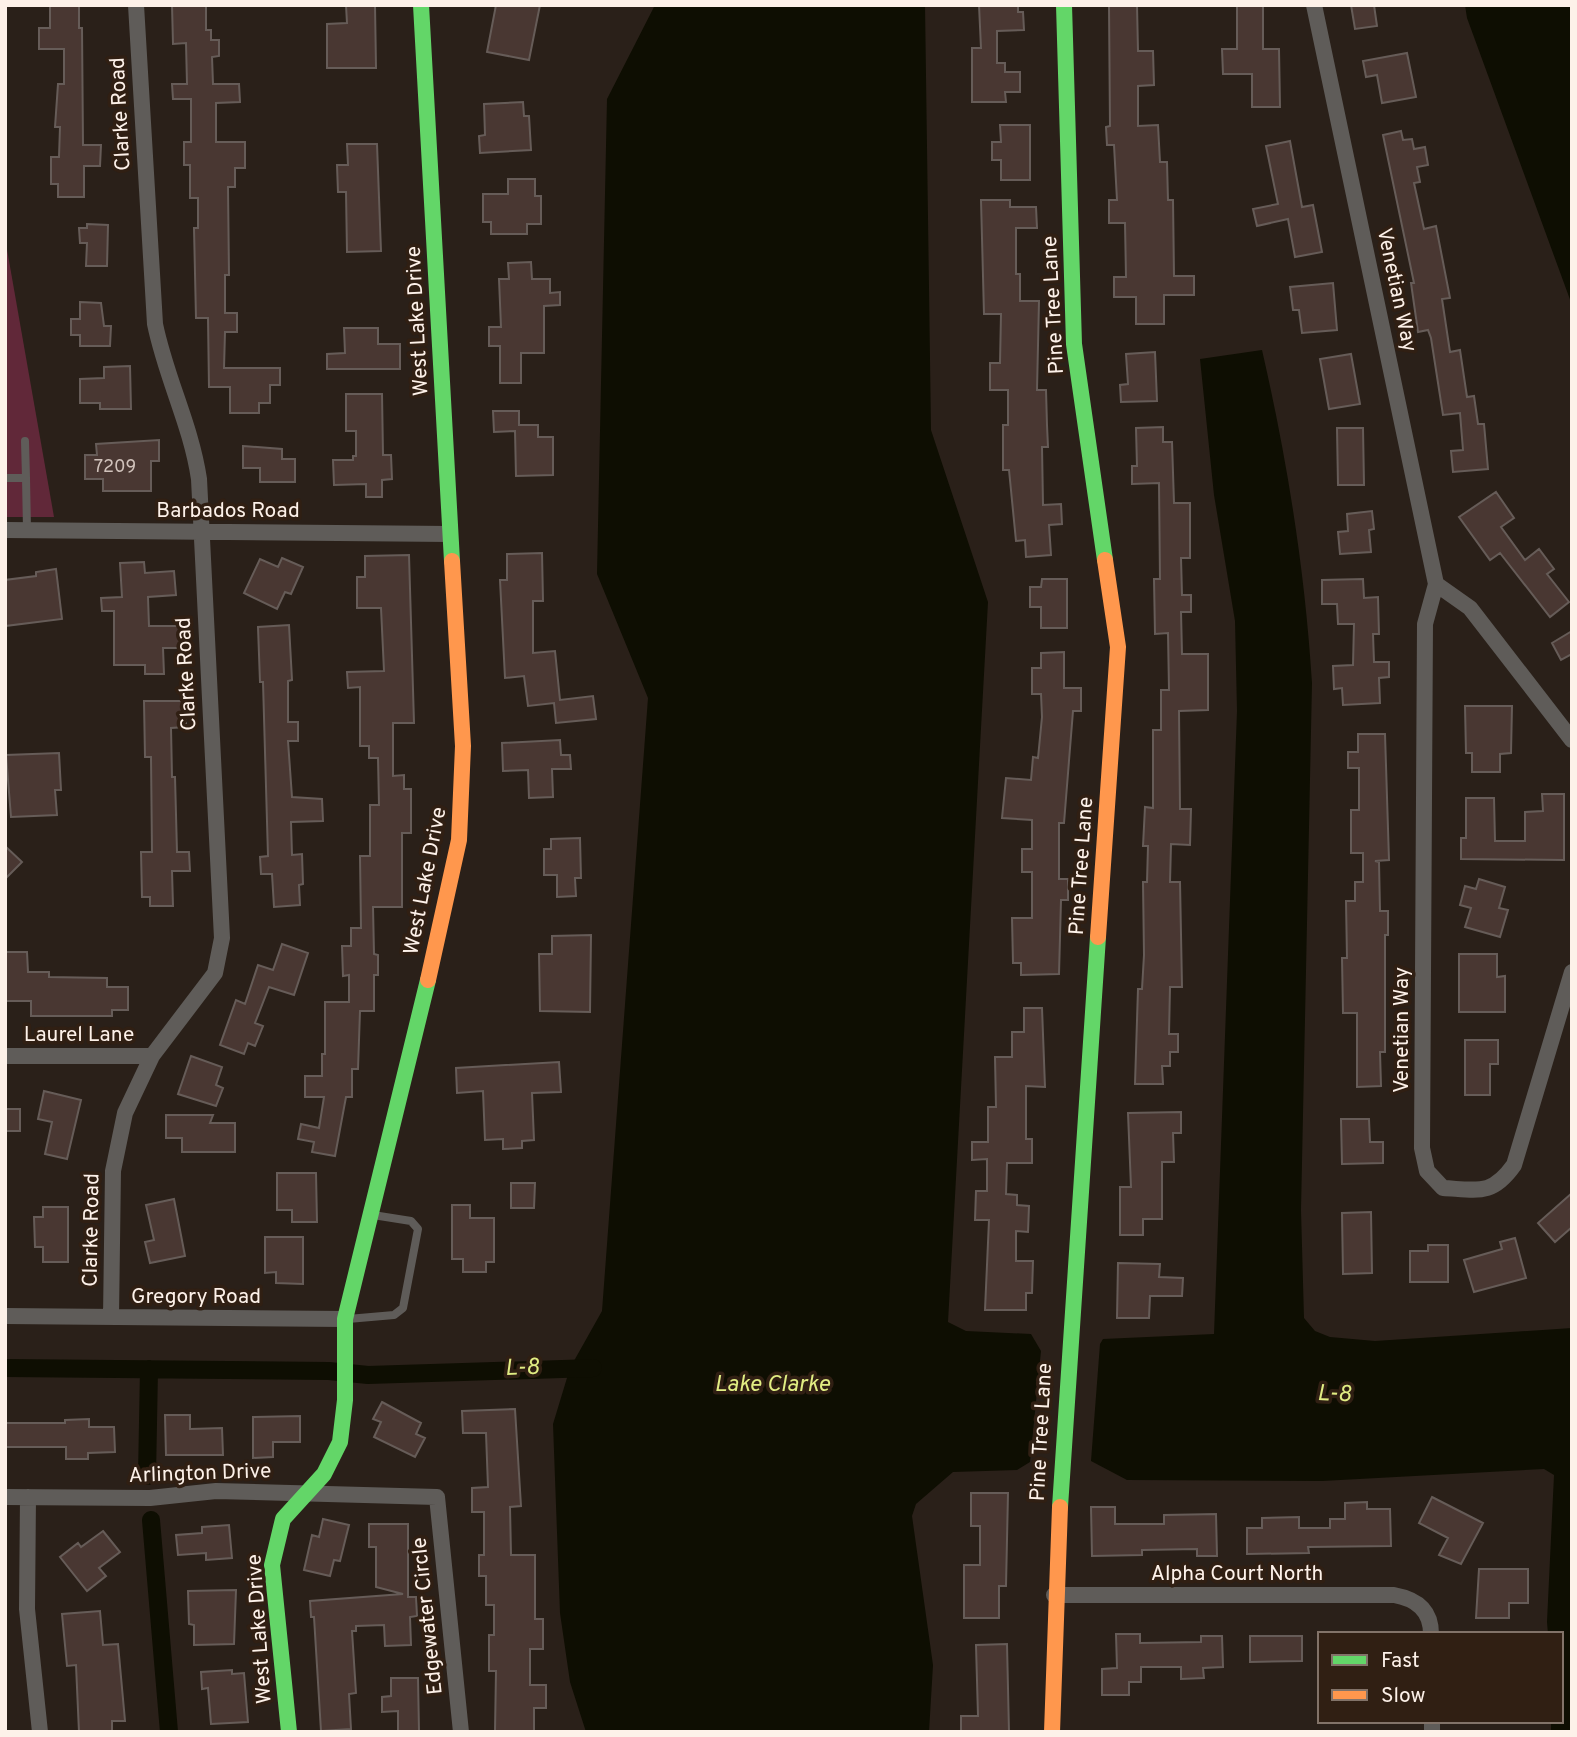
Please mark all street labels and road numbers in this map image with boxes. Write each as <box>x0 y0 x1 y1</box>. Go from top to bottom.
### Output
street label: Clarke Road <box>105 56 137 172</box>
street label: Venetian Way <box>1370 225 1422 355</box>
street label: Pine Tree Lane <box>1037 235 1071 375</box>
street label: West Lake Drive <box>401 245 435 397</box>
street label: Barbados Road <box>156 498 300 525</box>
street label: Clarke Road <box>171 616 203 732</box>
street label: Pine Tree Lane <box>1064 796 1100 936</box>
street label: West Lake Drive <box>398 805 454 957</box>
street label: Venetian Way <box>1389 967 1416 1093</box>
street label: Laurel Lane <box>24 1022 134 1049</box>
street label: Clarke Road <box>78 1173 106 1287</box>
street label: Gregory Road <box>131 1284 261 1311</box>
street label: Pine Tree Lane <box>1025 1362 1059 1502</box>
street label: Arlington Drive <box>128 1458 272 1490</box>
street label: Edgewater Circle <box>406 1536 450 1696</box>
street label: West Lake Drive <box>241 1553 279 1705</box>
street label: Alpha Court North <box>1151 1561 1323 1588</box>

